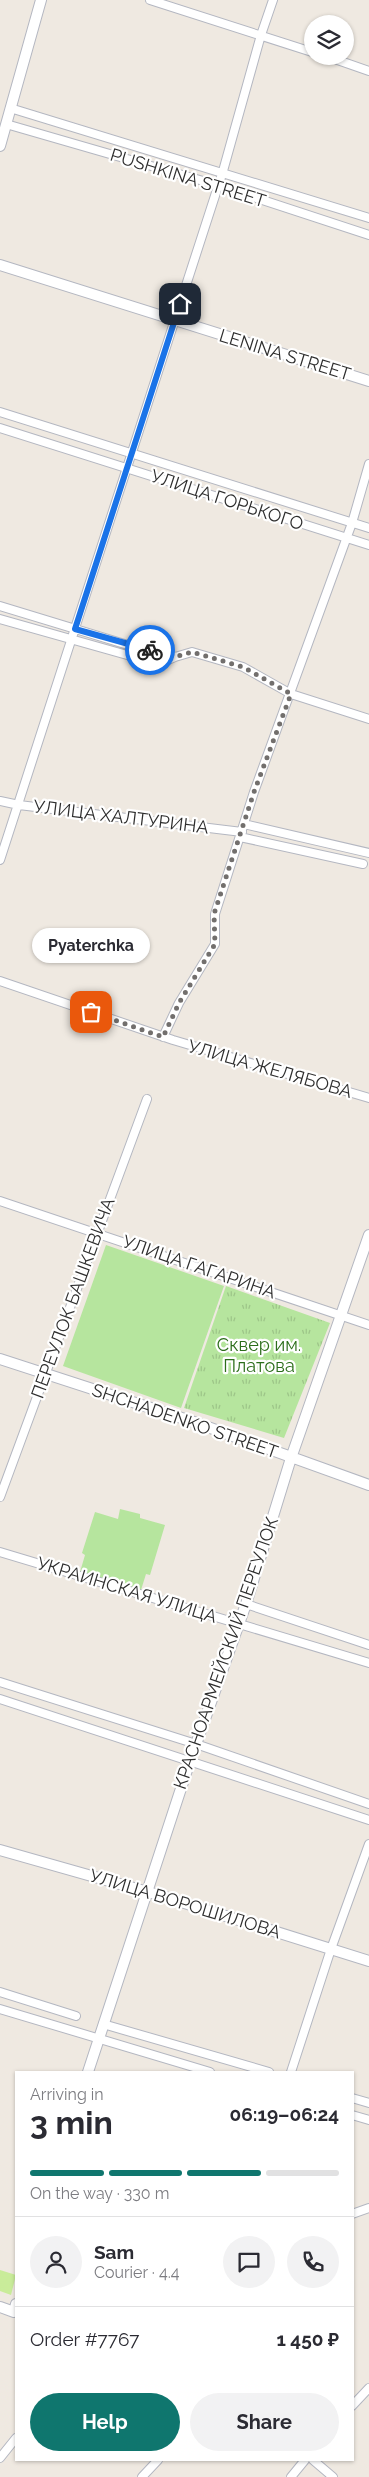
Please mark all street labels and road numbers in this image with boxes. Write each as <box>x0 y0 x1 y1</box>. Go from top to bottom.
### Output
street label: PUSHKINA STREET <box>108 144 269 211</box>
street label: LENINA STREET <box>217 325 353 385</box>
street label: УЛИЦА ГОРЬКОГО <box>148 465 306 534</box>
street label: УЛИЦА ХАЛТУРИНА <box>32 795 210 838</box>
street label: УЛИЦА ЖЕЛЯБОВА <box>186 1035 355 1102</box>
street label: ПЕРЕУЛОК БАШКЕВИЧА <box>26 1195 119 1401</box>
street label: УЛИЦА ГАГАРИНА <box>120 1230 278 1303</box>
street label: SHCHADENKO STREET <box>89 1379 281 1462</box>
street label: КРАСНОАРМЕЙСКИЙ ПЕРЕУЛОК <box>169 1514 282 1792</box>
street label: УКРАИНСКАЯ УЛИЦА <box>35 1552 220 1627</box>
street label: УЛИЦА ВОРОШИЛОВА <box>87 1864 283 1943</box>

